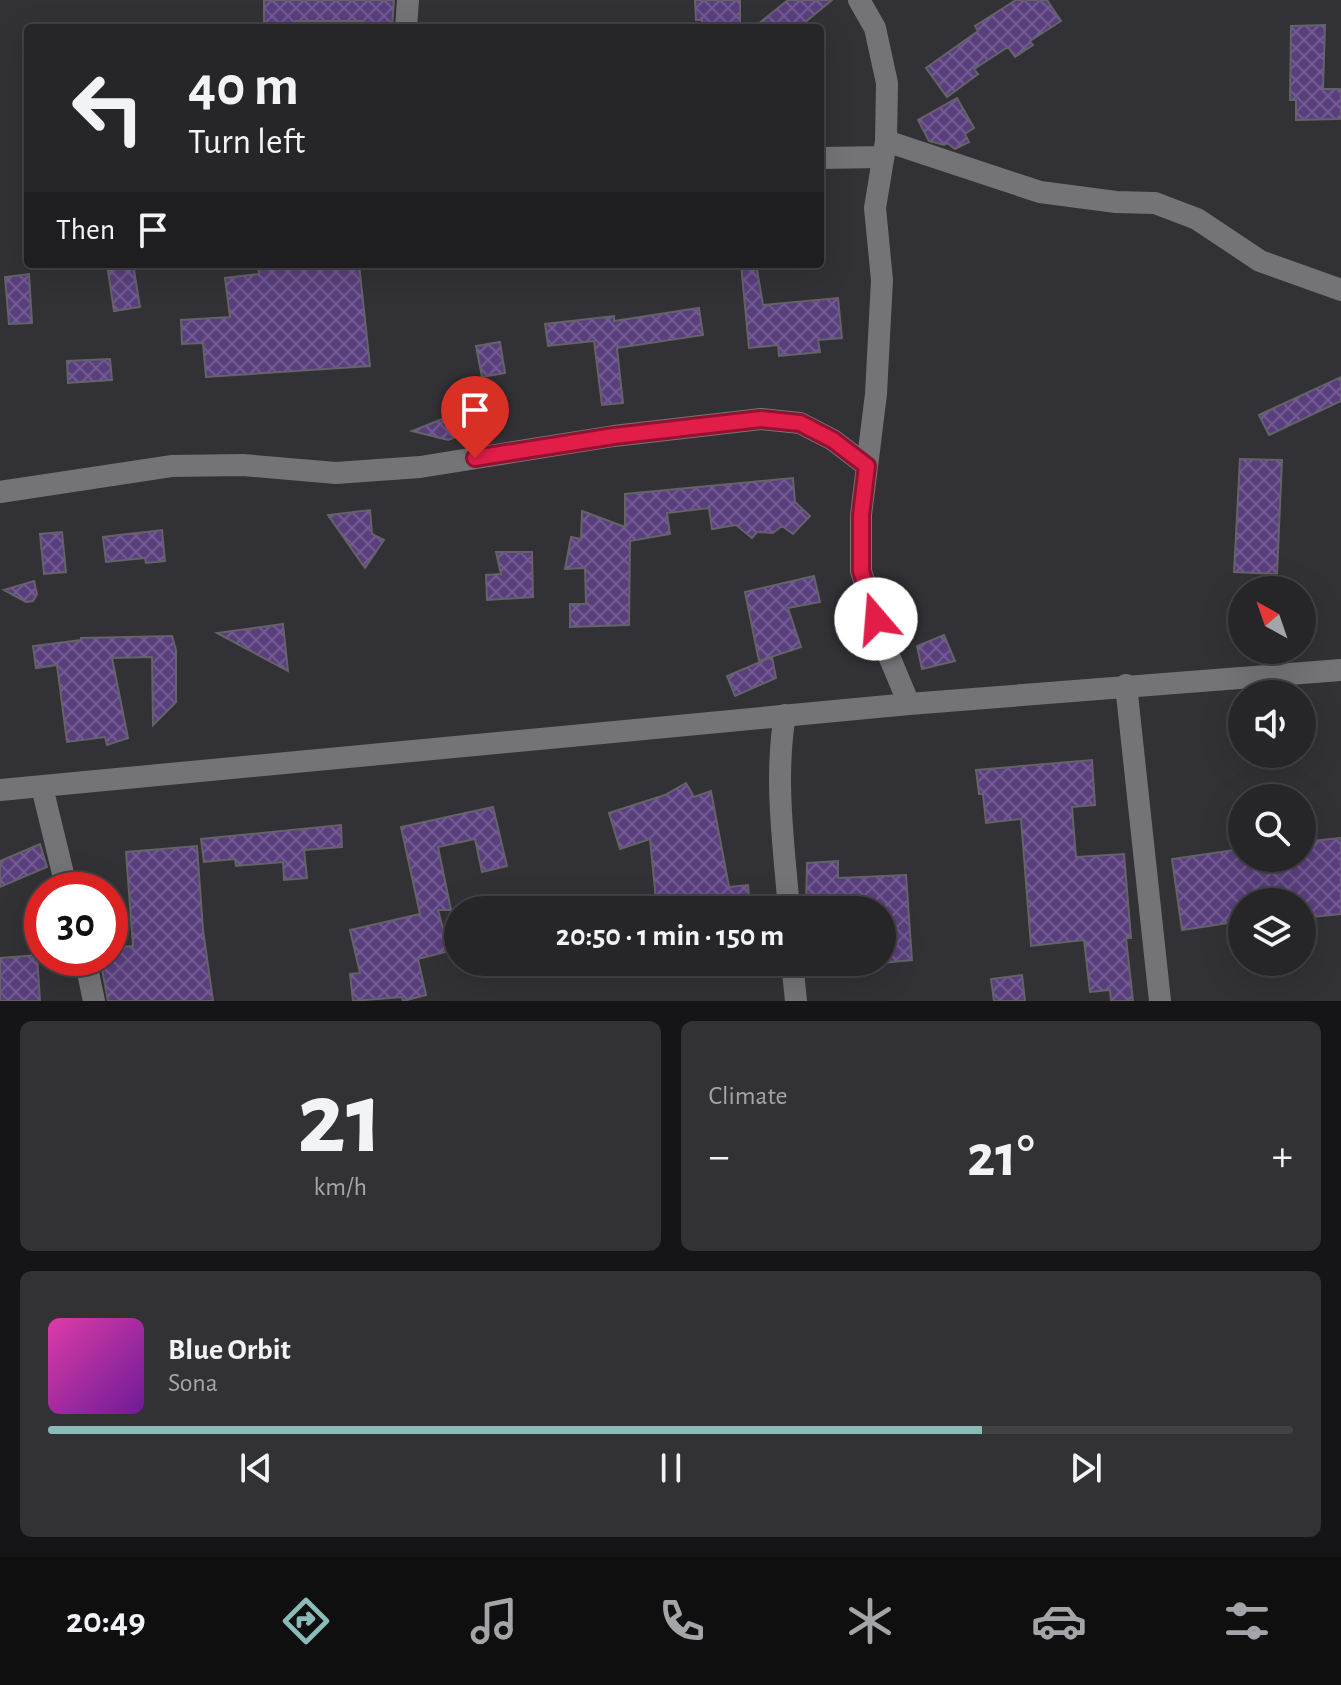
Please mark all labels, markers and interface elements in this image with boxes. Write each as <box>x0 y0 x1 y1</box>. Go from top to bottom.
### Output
icon: left <box>56 56 160 160</box>
text: 40 m <box>188 59 299 115</box>
text: Turn left <box>188 124 305 160</box>
icon: arrive <box>131 208 175 252</box>
text: Then <box>56 215 115 245</box>
pin <box>441 376 509 458</box>
icon: arrive <box>453 388 497 432</box>
north arrow <box>1228 576 1316 664</box>
map controls <box>1228 576 1316 976</box>
position arrow <box>834 577 918 661</box>
button: sound <box>1228 680 1316 768</box>
button: search <box>1228 784 1316 872</box>
speed limit sign: 30 <box>24 872 128 976</box>
button: layers <box>1228 888 1316 976</box>
text: 20:50 · 1 min · 150 m <box>556 921 784 951</box>
text: 21 <box>297 1068 383 1172</box>
text: Climate <box>709 1083 787 1109</box>
text: 21° <box>967 1127 1034 1187</box>
text: − <box>709 1135 730 1179</box>
text: + <box>1272 1135 1293 1179</box>
text: km/h <box>313 1174 367 1200</box>
text: Blue Orbit <box>168 1335 291 1365</box>
text: Sona <box>168 1370 218 1396</box>
icon: previous <box>234 1446 278 1490</box>
icon: pause <box>649 1446 693 1490</box>
icon: next <box>1064 1446 1108 1490</box>
icon: directions <box>278 1593 334 1649</box>
icon: music <box>466 1593 522 1649</box>
icon: phone <box>654 1593 710 1649</box>
icon: climate <box>842 1593 898 1649</box>
icon: car <box>1031 1593 1087 1649</box>
icon: filters <box>1219 1593 1275 1649</box>
text: 20:49 <box>66 1603 146 1639</box>

